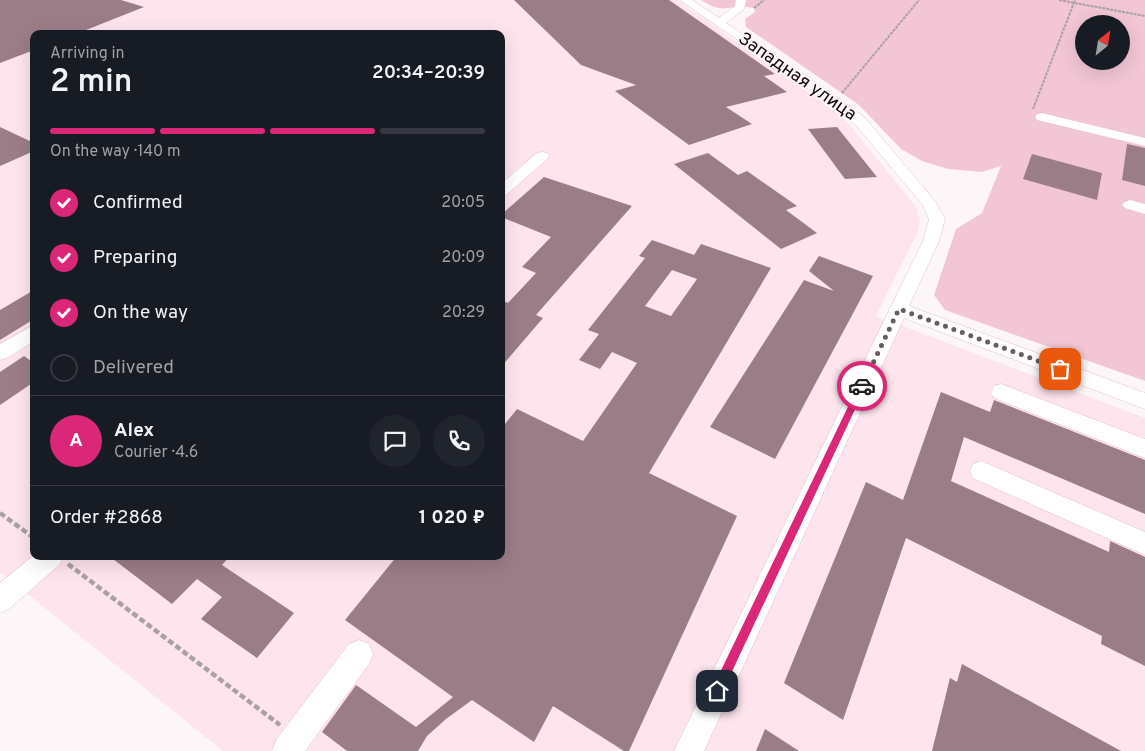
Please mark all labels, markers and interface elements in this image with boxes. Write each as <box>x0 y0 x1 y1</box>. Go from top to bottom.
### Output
north arrow <box>1075 15 1130 70</box>
map controls <box>1075 15 1130 70</box>
street label: Западная улица <box>733 28 861 126</box>
text: Arriving in <box>50 44 125 64</box>
text: 20:34–20:39 <box>372 61 485 85</box>
text: 2 min <box>50 63 132 103</box>
text: On the way · 140 m <box>50 142 181 162</box>
icon: check <box>50 189 78 217</box>
text: Confirmed <box>93 191 183 215</box>
text: 20:05 <box>441 193 485 213</box>
icon: check <box>50 244 78 272</box>
text: Preparing <box>93 246 177 270</box>
text: 20:09 <box>442 248 485 268</box>
icon: check <box>50 299 78 327</box>
text: On the way <box>93 301 188 325</box>
text: 20:29 <box>442 303 485 323</box>
pin <box>1039 348 1081 390</box>
icon: bag <box>1046 355 1074 383</box>
text: Delivered <box>93 356 174 380</box>
courier <box>837 361 887 411</box>
icon: car <box>848 372 876 400</box>
button: chat <box>369 415 421 467</box>
button: phone <box>433 415 485 467</box>
text: Alex <box>114 419 154 443</box>
text: A <box>69 429 83 453</box>
text: Courier · 4.6 <box>114 443 198 463</box>
text: Order #2868 <box>50 506 163 530</box>
text: 1 020 ₽ <box>419 506 485 530</box>
pin <box>696 670 738 712</box>
icon: home <box>703 677 731 705</box>

